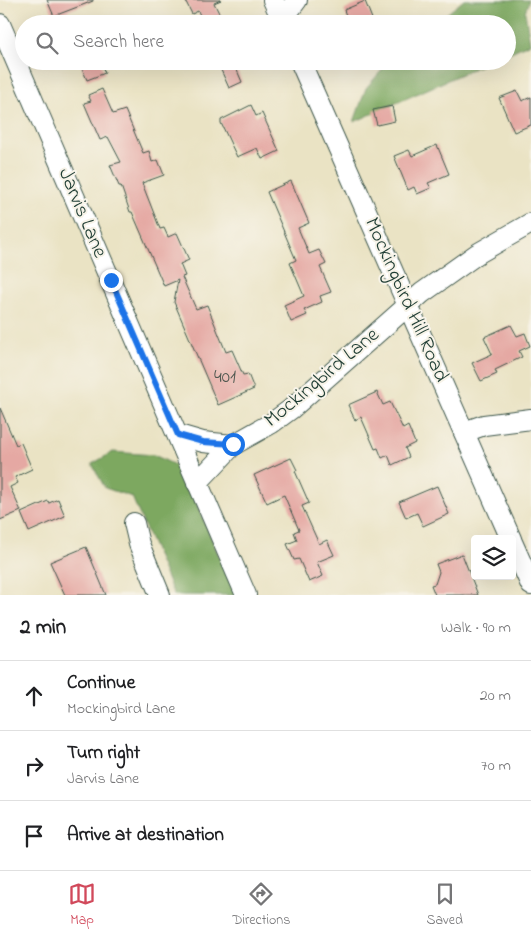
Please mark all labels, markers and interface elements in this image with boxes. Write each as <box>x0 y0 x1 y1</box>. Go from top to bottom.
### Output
search box <box>15 15 516 70</box>
icon: search <box>33 29 61 57</box>
text: Search here <box>73 29 164 56</box>
street label: Jarvis Lane <box>50 164 115 263</box>
street label: Mockingbird Hill Road <box>354 213 456 388</box>
route end <box>100 269 123 292</box>
street label: Mockingbird Lane <box>258 320 388 437</box>
house number: 401 <box>214 364 236 391</box>
route start <box>222 433 245 456</box>
map controls <box>471 535 516 580</box>
button: layers <box>471 535 516 580</box>
text: 2 min <box>20 613 66 643</box>
text: Walk · 90 m <box>441 616 511 640</box>
text: Continue <box>67 670 135 697</box>
icon: ahead <box>20 682 48 710</box>
text: 20 m <box>480 684 511 708</box>
text: Mockingbird Lane <box>67 697 175 721</box>
text: Turn right <box>67 740 140 767</box>
icon: right <box>20 752 48 780</box>
text: 70 m <box>481 754 511 778</box>
text: Jarvis Lane <box>67 767 139 791</box>
icon: arrive <box>20 822 48 850</box>
text: Arrive at destination <box>67 822 224 849</box>
tab: Map <box>68 880 96 931</box>
tab: Directions <box>232 880 290 931</box>
tab: Saved <box>426 880 463 931</box>

